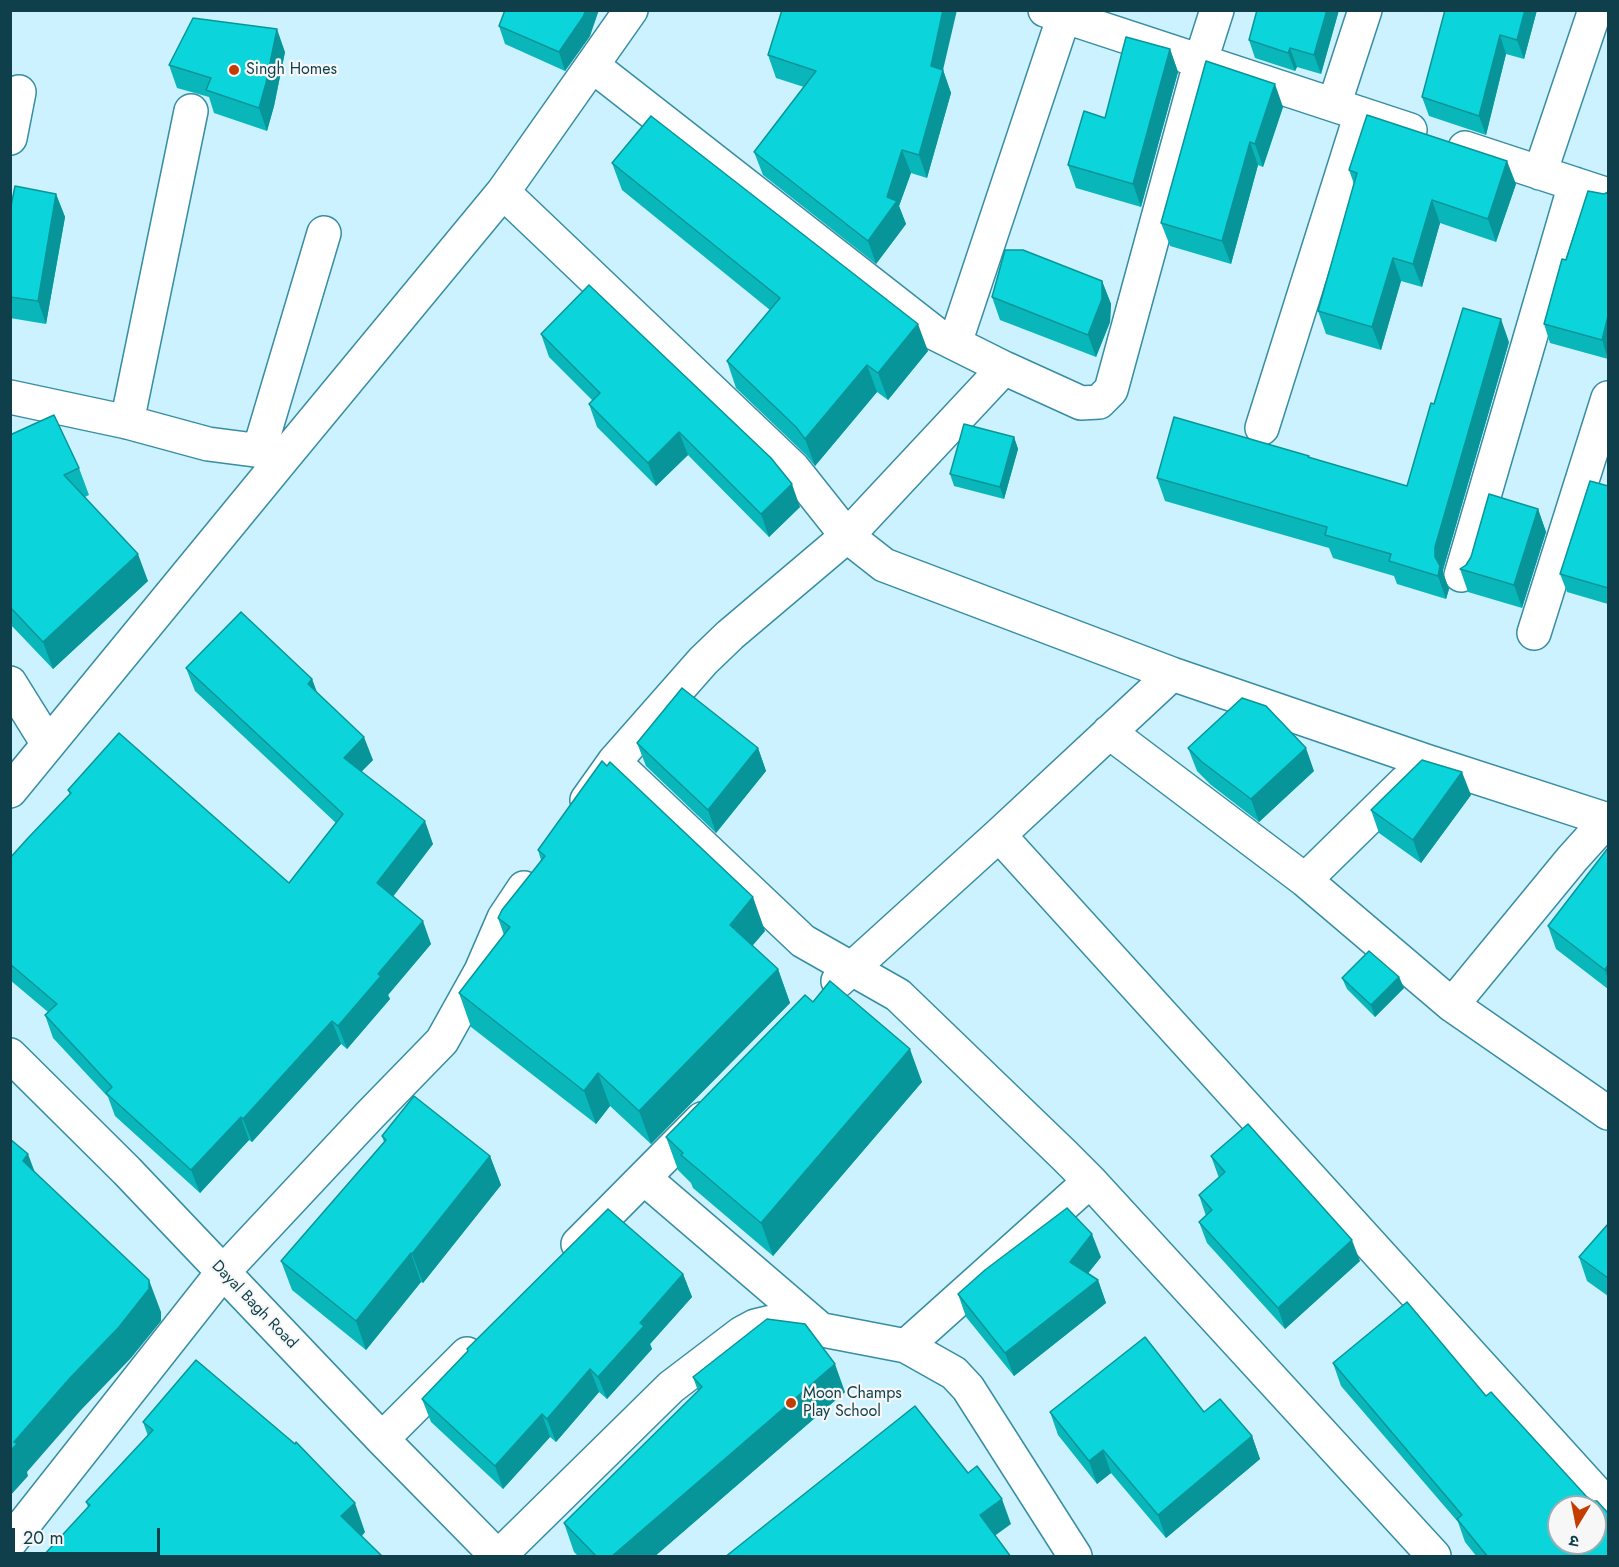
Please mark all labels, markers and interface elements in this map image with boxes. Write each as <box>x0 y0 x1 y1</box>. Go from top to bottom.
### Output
place label: Singh Homes <box>246 60 337 80</box>
marker: Singh Homes <box>227 63 241 77</box>
street label: Dayal Bagh Road <box>207 1257 301 1353</box>
place label: Moon Champs Play School <box>803 1384 902 1422</box>
marker: Moon Champs Play School <box>784 1396 798 1410</box>
north arrow <box>1547 1495 1607 1555</box>
scale bar <box>15 1516 164 1554</box>
text: 20 m <box>23 1525 63 1551</box>
text: उ <box>1568 1529 1581 1553</box>

